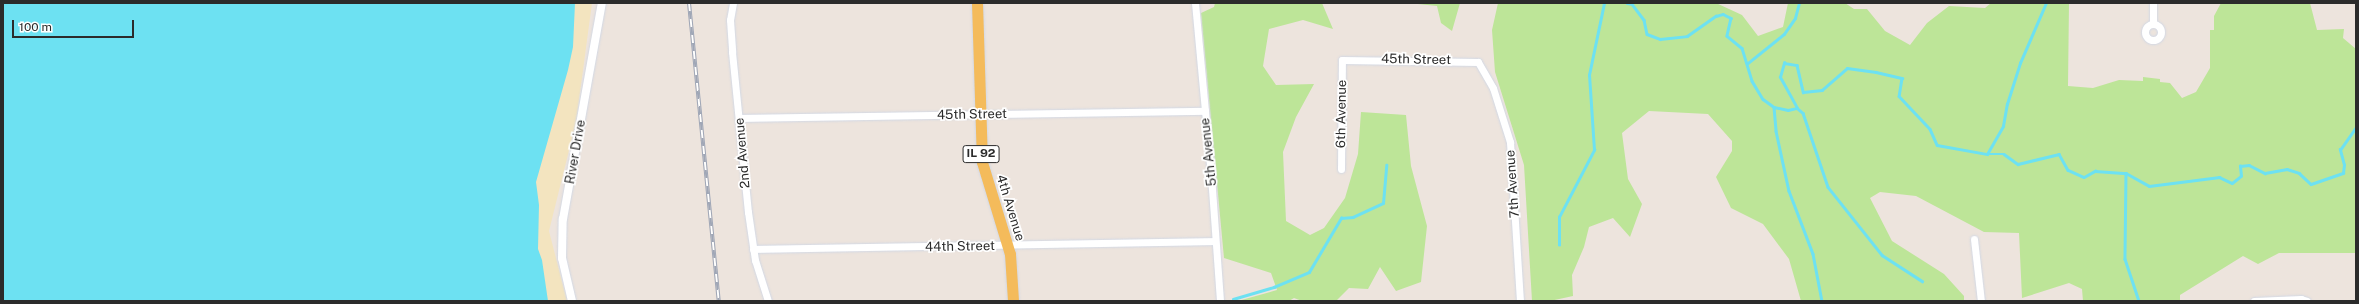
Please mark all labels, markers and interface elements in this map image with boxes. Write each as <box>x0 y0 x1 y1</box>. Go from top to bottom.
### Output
scale bar <box>14 12 136 38</box>
text: 100 m <box>19 20 52 34</box>
street label: 45th Street <box>1381 52 1451 68</box>
street label: 6th Avenue <box>1334 80 1350 148</box>
street label: 45th Street <box>937 107 1007 123</box>
street label: 2nd Avenue <box>732 117 754 189</box>
street label: 5th Avenue <box>1198 117 1220 187</box>
street label: River Drive <box>563 119 589 185</box>
road number: IL 92 <box>962 144 1000 164</box>
street label: 7th Avenue <box>1503 149 1523 219</box>
street label: 4th Avenue <box>993 173 1027 243</box>
street label: 44th Street <box>925 239 995 255</box>

